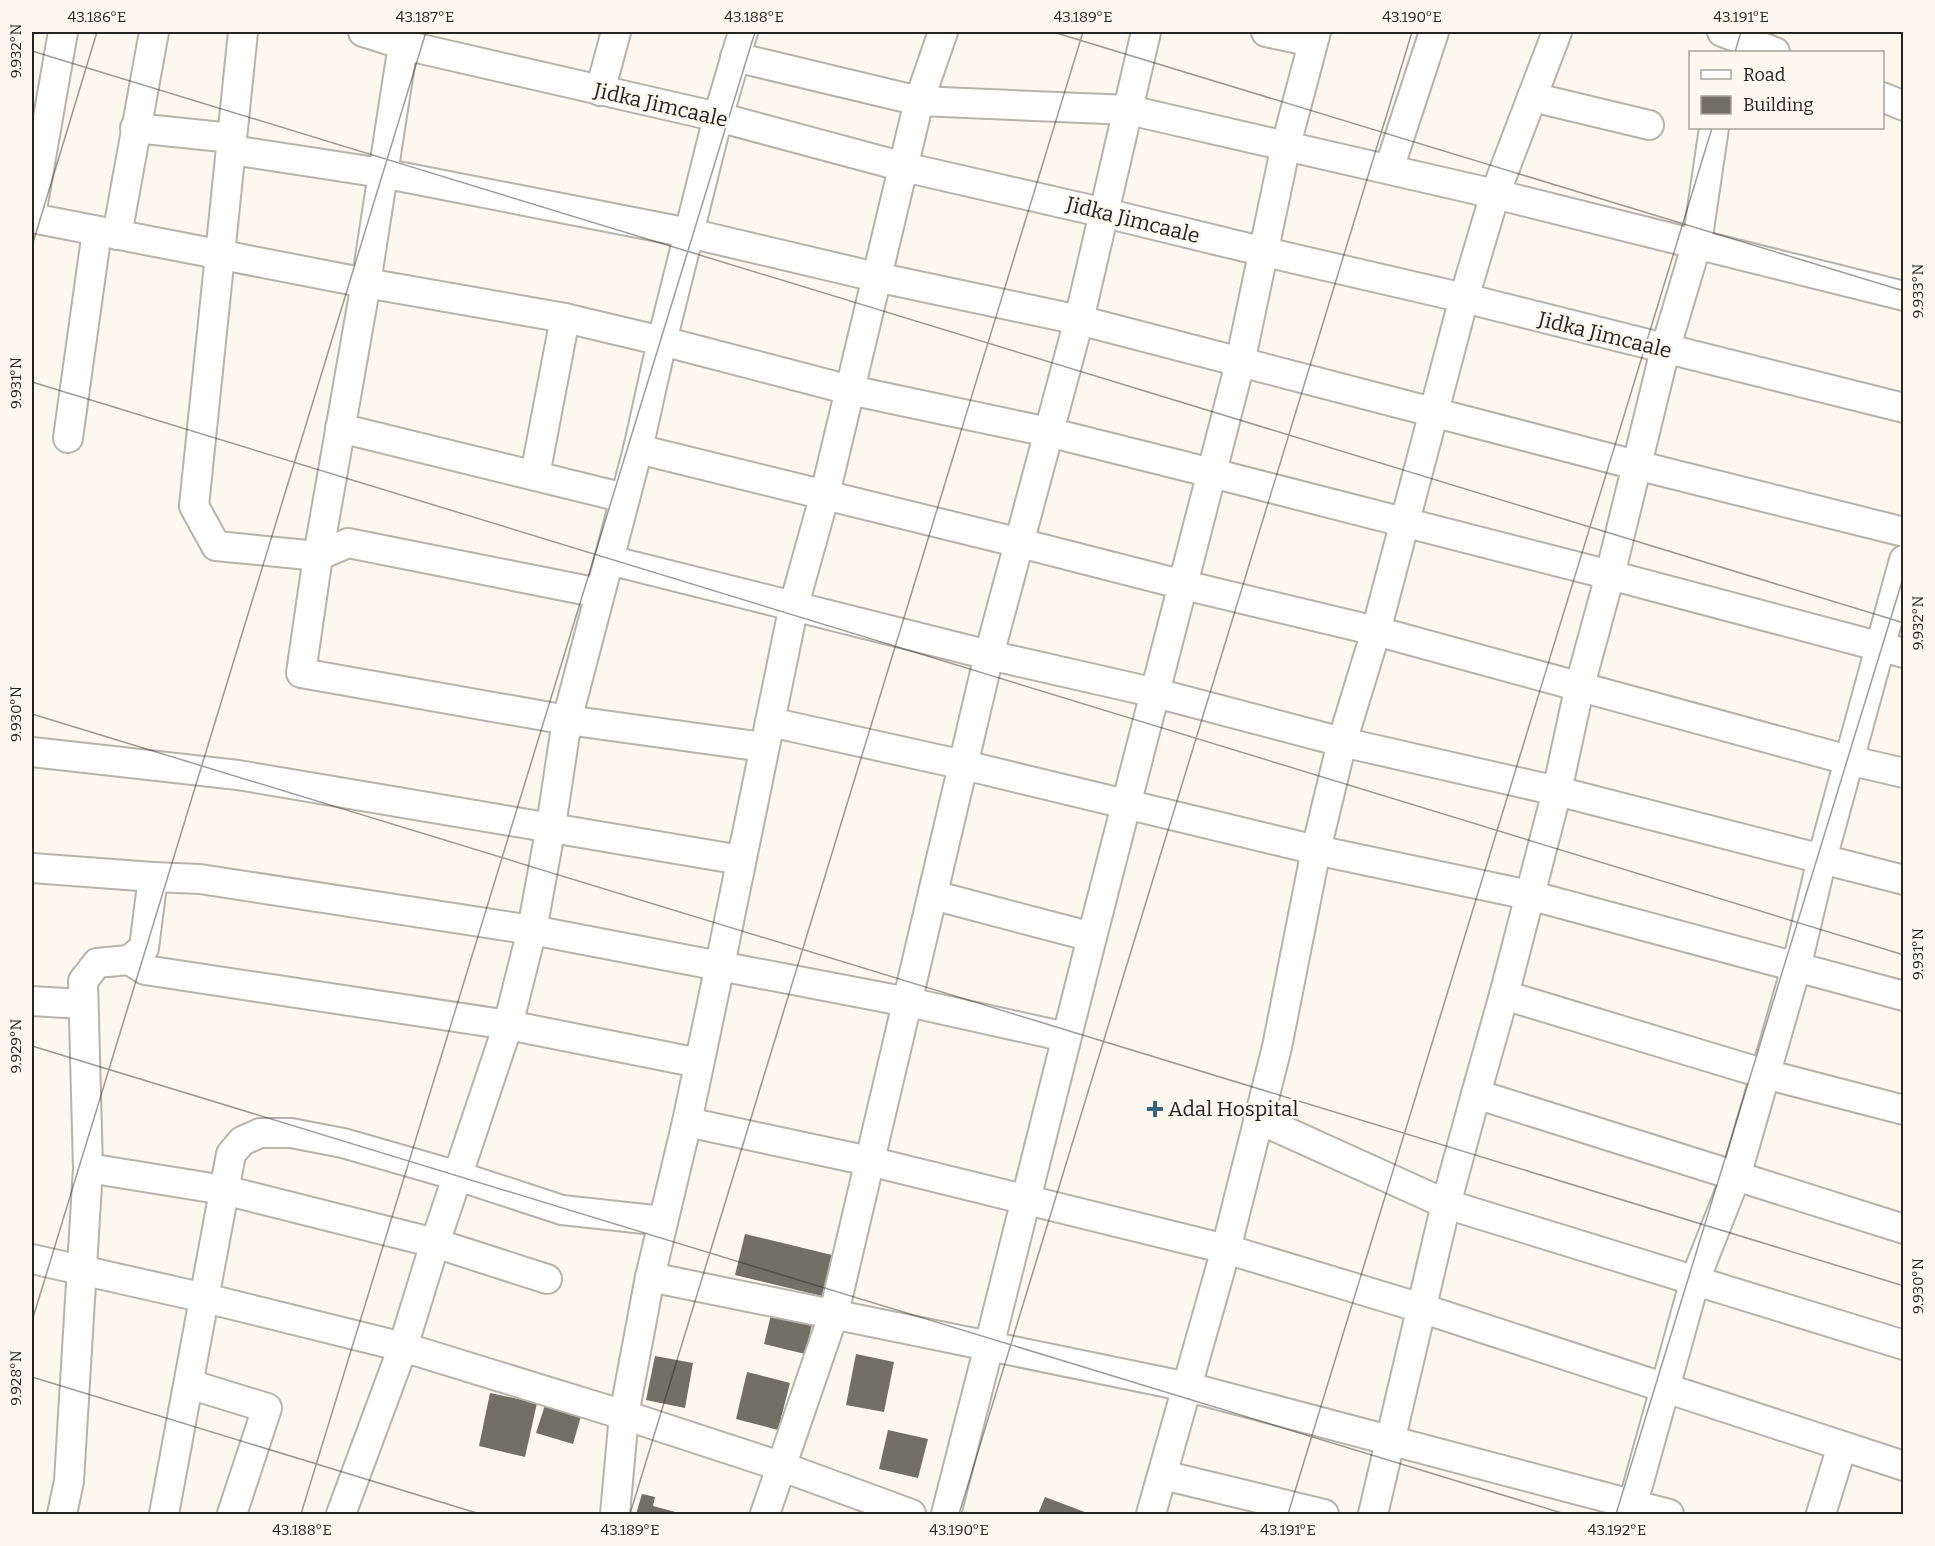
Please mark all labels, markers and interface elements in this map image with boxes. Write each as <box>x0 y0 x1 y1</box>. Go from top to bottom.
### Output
text: 43.186°E <box>68 8 126 26</box>
text: 43.187°E <box>396 8 454 26</box>
text: 43.188°E <box>724 8 784 26</box>
text: 43.189°E <box>1053 8 1113 26</box>
text: 43.190°E <box>1382 8 1442 26</box>
text: 43.191°E <box>1713 8 1769 26</box>
text: 9.932°N <box>7 24 25 78</box>
legend <box>1689 51 1884 129</box>
text: Road <box>1743 64 1786 86</box>
street label: Jidka Jimcaale <box>590 77 731 133</box>
text: Building <box>1743 94 1814 116</box>
street label: Jidka Jimcaale <box>1063 191 1203 249</box>
text: 9.933°N <box>1909 264 1927 318</box>
street label: Jidka Jimcaale <box>1535 306 1675 364</box>
text: 9.931°N <box>7 357 25 409</box>
text: 9.932°N <box>1909 596 1927 650</box>
text: 9.930°N <box>7 686 25 742</box>
text: 9.931°N <box>1909 928 1927 980</box>
text: 9.929°N <box>7 1018 25 1073</box>
place label: Adal Hospital <box>1168 1096 1299 1122</box>
marker: Adal Hospital <box>1146 1100 1164 1118</box>
text: 9.930°N <box>1909 1258 1927 1314</box>
text: 9.928°N <box>7 1350 25 1406</box>
text: 43.188°E <box>272 1521 332 1539</box>
text: 43.189°E <box>600 1521 660 1539</box>
text: 43.190°E <box>929 1521 989 1539</box>
text: 43.191°E <box>1260 1521 1316 1539</box>
text: 43.192°E <box>1588 1521 1646 1539</box>

